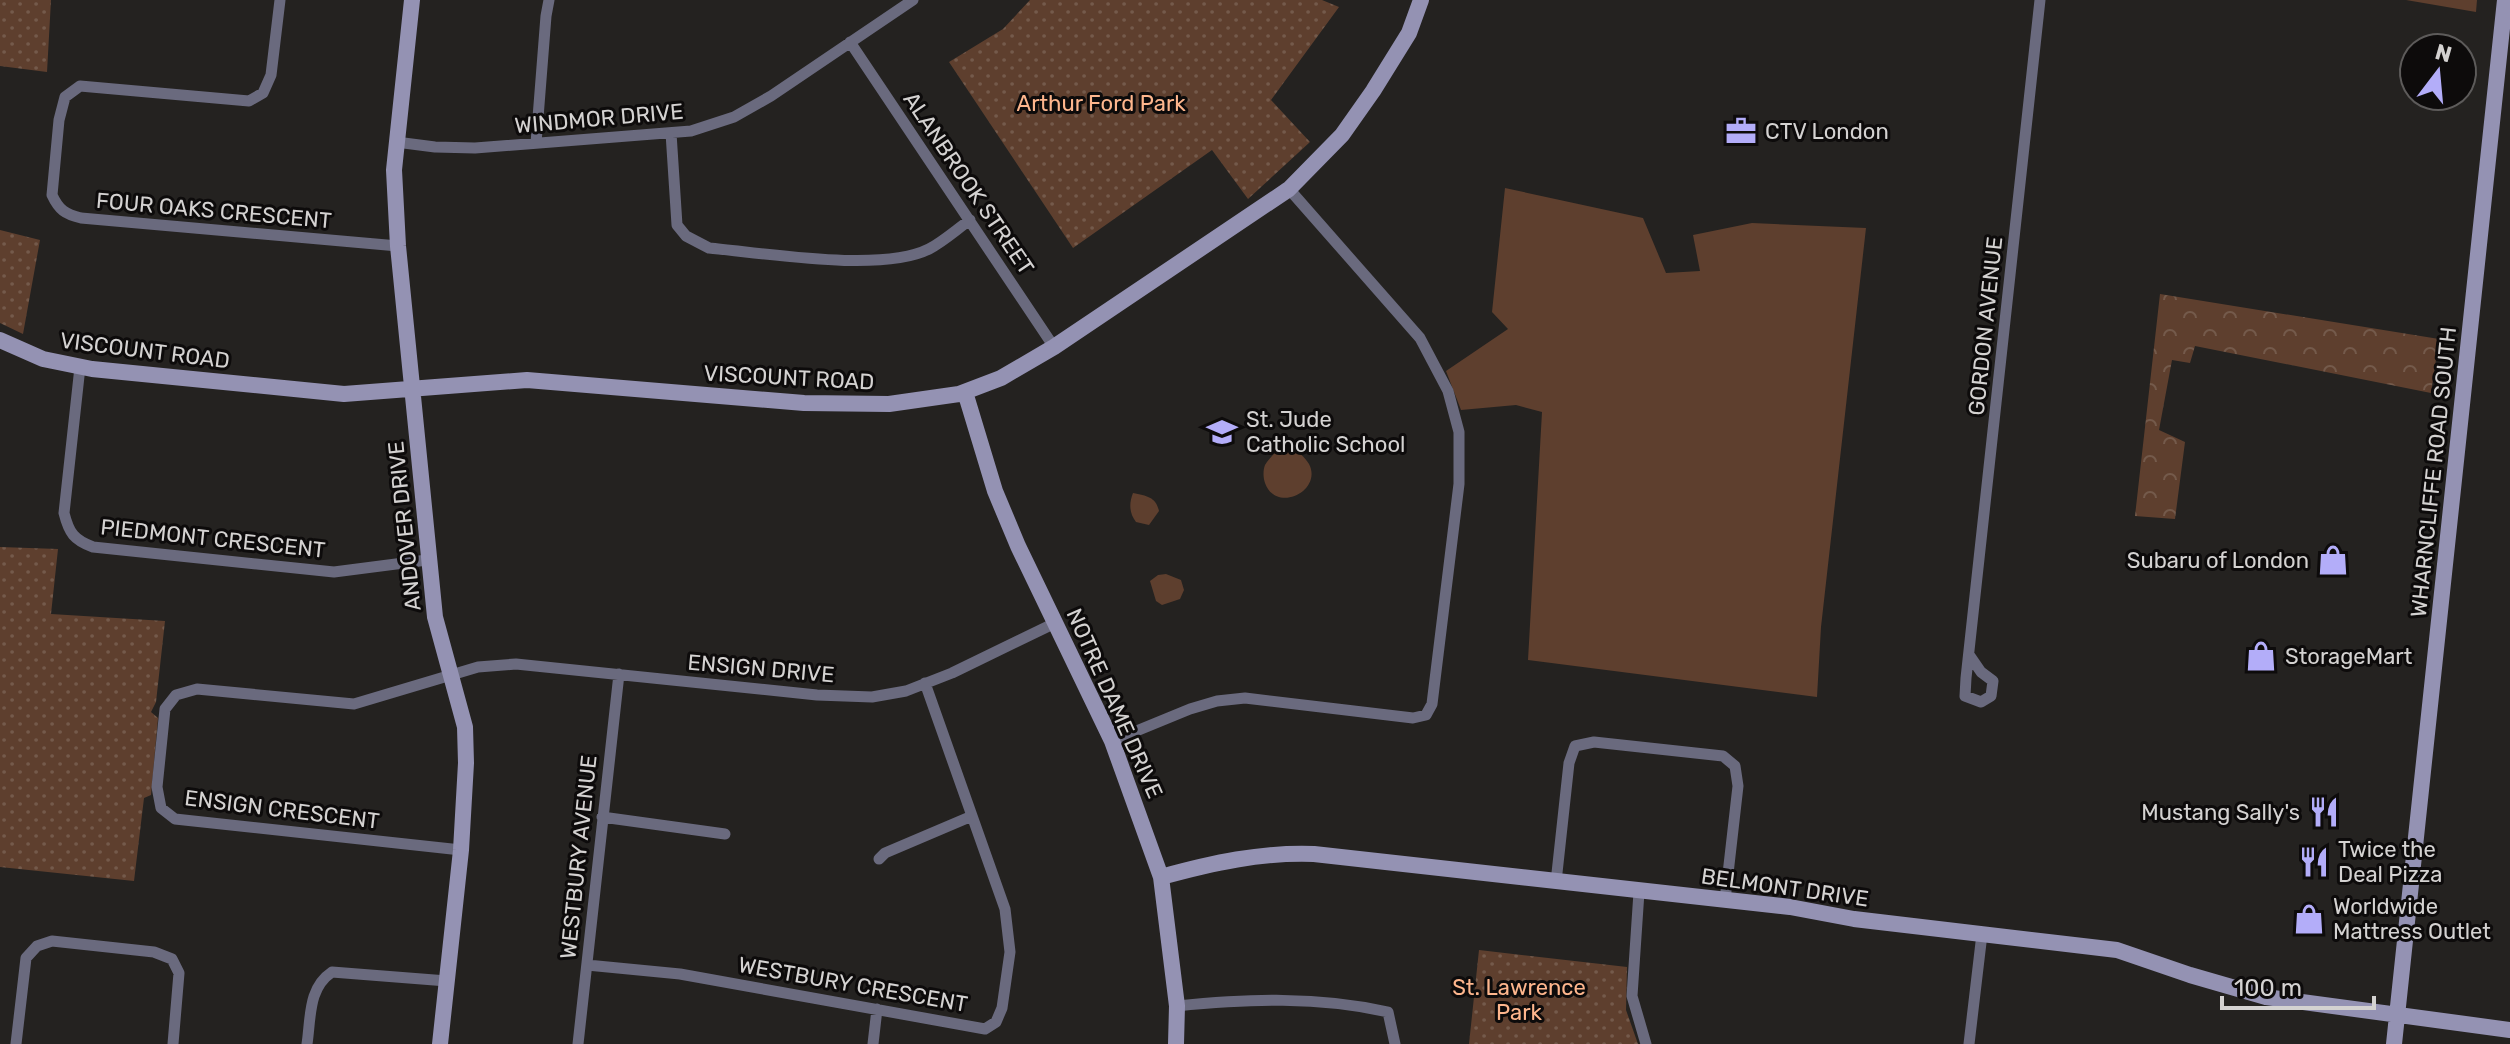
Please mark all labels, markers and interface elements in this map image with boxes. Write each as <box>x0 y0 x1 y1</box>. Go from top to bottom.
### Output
north arrow <box>2398 32 2478 112</box>
text: N <box>2432 38 2455 68</box>
street label: ALANBROOK STREET <box>897 87 1040 280</box>
park label: Arthur Ford Park <box>1016 90 1186 117</box>
street label: WINDMOR DRIVE <box>513 98 685 139</box>
office icon: CTV London <box>1724 114 1758 148</box>
place label: CTV London <box>1765 118 1889 145</box>
street label: FOUR OAKS CRESCENT <box>95 187 333 234</box>
street label: GORDON AVENUE <box>1963 235 2008 417</box>
street label: WHARNCLIFFE ROAD SOUTH <box>2405 325 2462 619</box>
street label: VISCOUNT ROAD <box>59 327 231 374</box>
street label: VISCOUNT ROAD <box>703 360 875 395</box>
place label: St. Jude Catholic School <box>1246 406 1405 458</box>
school or university icon: St. Jude Catholic School <box>1205 415 1239 449</box>
street label: ANDOVER DRIVE <box>382 440 427 612</box>
street label: PIEDMONT CRESCENT <box>99 513 327 564</box>
shop icon: Subaru of London <box>2316 543 2350 577</box>
place label: Subaru of London <box>2127 547 2309 574</box>
street label: NOTRE DAME DRIVE <box>1061 604 1169 802</box>
shop icon: StorageMart <box>2244 639 2278 673</box>
place label: StorageMart <box>2285 643 2413 670</box>
street label: ENSIGN DRIVE <box>686 649 836 688</box>
street label: WESTBURY AVENUE <box>554 754 603 960</box>
street label: ENSIGN CRESCENT <box>183 784 381 835</box>
restaurant icon: Mustang Sally's <box>2307 795 2341 829</box>
place label: Mustang Sally's <box>2141 799 2300 826</box>
place label: Twice the Deal Pizza <box>2338 836 2442 888</box>
restaurant icon: Twice the Deal Pizza <box>2297 845 2331 879</box>
street label: BELMONT DRIVE <box>1699 862 1870 913</box>
place label: Worldwide Mattress Outlet <box>2333 893 2491 945</box>
shop icon: Worldwide Mattress Outlet <box>2292 902 2326 936</box>
street label: WESTBURY CRESCENT <box>736 951 970 1018</box>
scale bar <box>2222 960 2374 1010</box>
park label: St. Lawrence Park <box>1452 974 1586 1026</box>
text: 100 m <box>2234 974 2302 1002</box>

